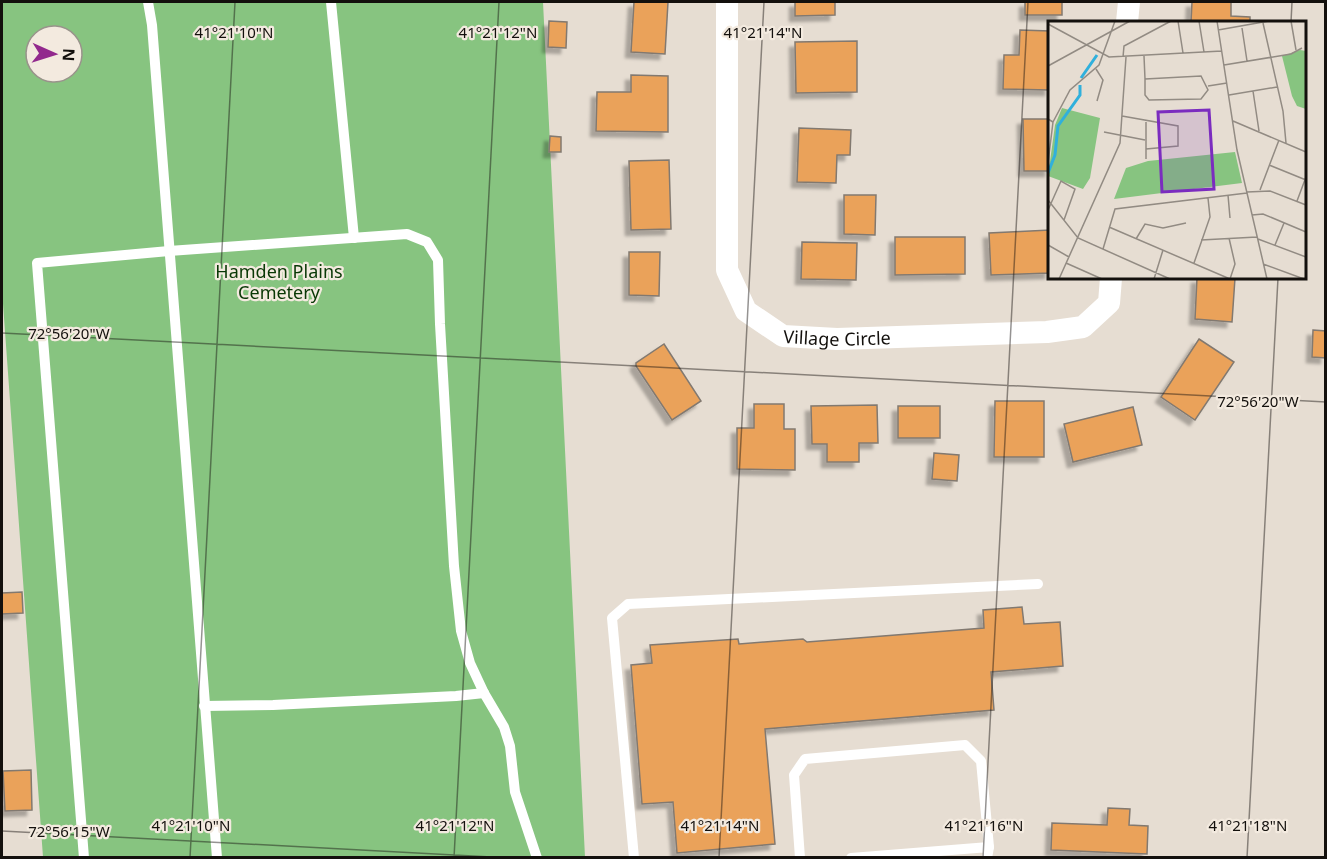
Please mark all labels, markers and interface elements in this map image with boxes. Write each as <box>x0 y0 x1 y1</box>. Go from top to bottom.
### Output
inset map <box>1048 21 1306 279</box>
text: 41°21'10"N <box>195 22 273 42</box>
text: 41°21'12"N <box>459 22 537 42</box>
text: 41°21'14"N <box>724 22 802 42</box>
north arrow <box>24 24 84 84</box>
text: N <box>58 48 80 62</box>
park label: Hamden Plains Cemetery <box>215 259 343 304</box>
text: 72°56'20"W <box>28 323 110 343</box>
street label: Village Circle <box>783 324 891 351</box>
text: 72°56'20"W <box>1217 391 1299 411</box>
text: 41°21'10"N <box>152 815 230 835</box>
text: 41°21'12"N <box>416 815 494 835</box>
text: 41°21'14"N <box>681 815 759 835</box>
text: 41°21'16"N <box>945 815 1023 835</box>
text: 41°21'18"N <box>1209 815 1287 835</box>
text: 72°56'15"W <box>28 821 110 841</box>

